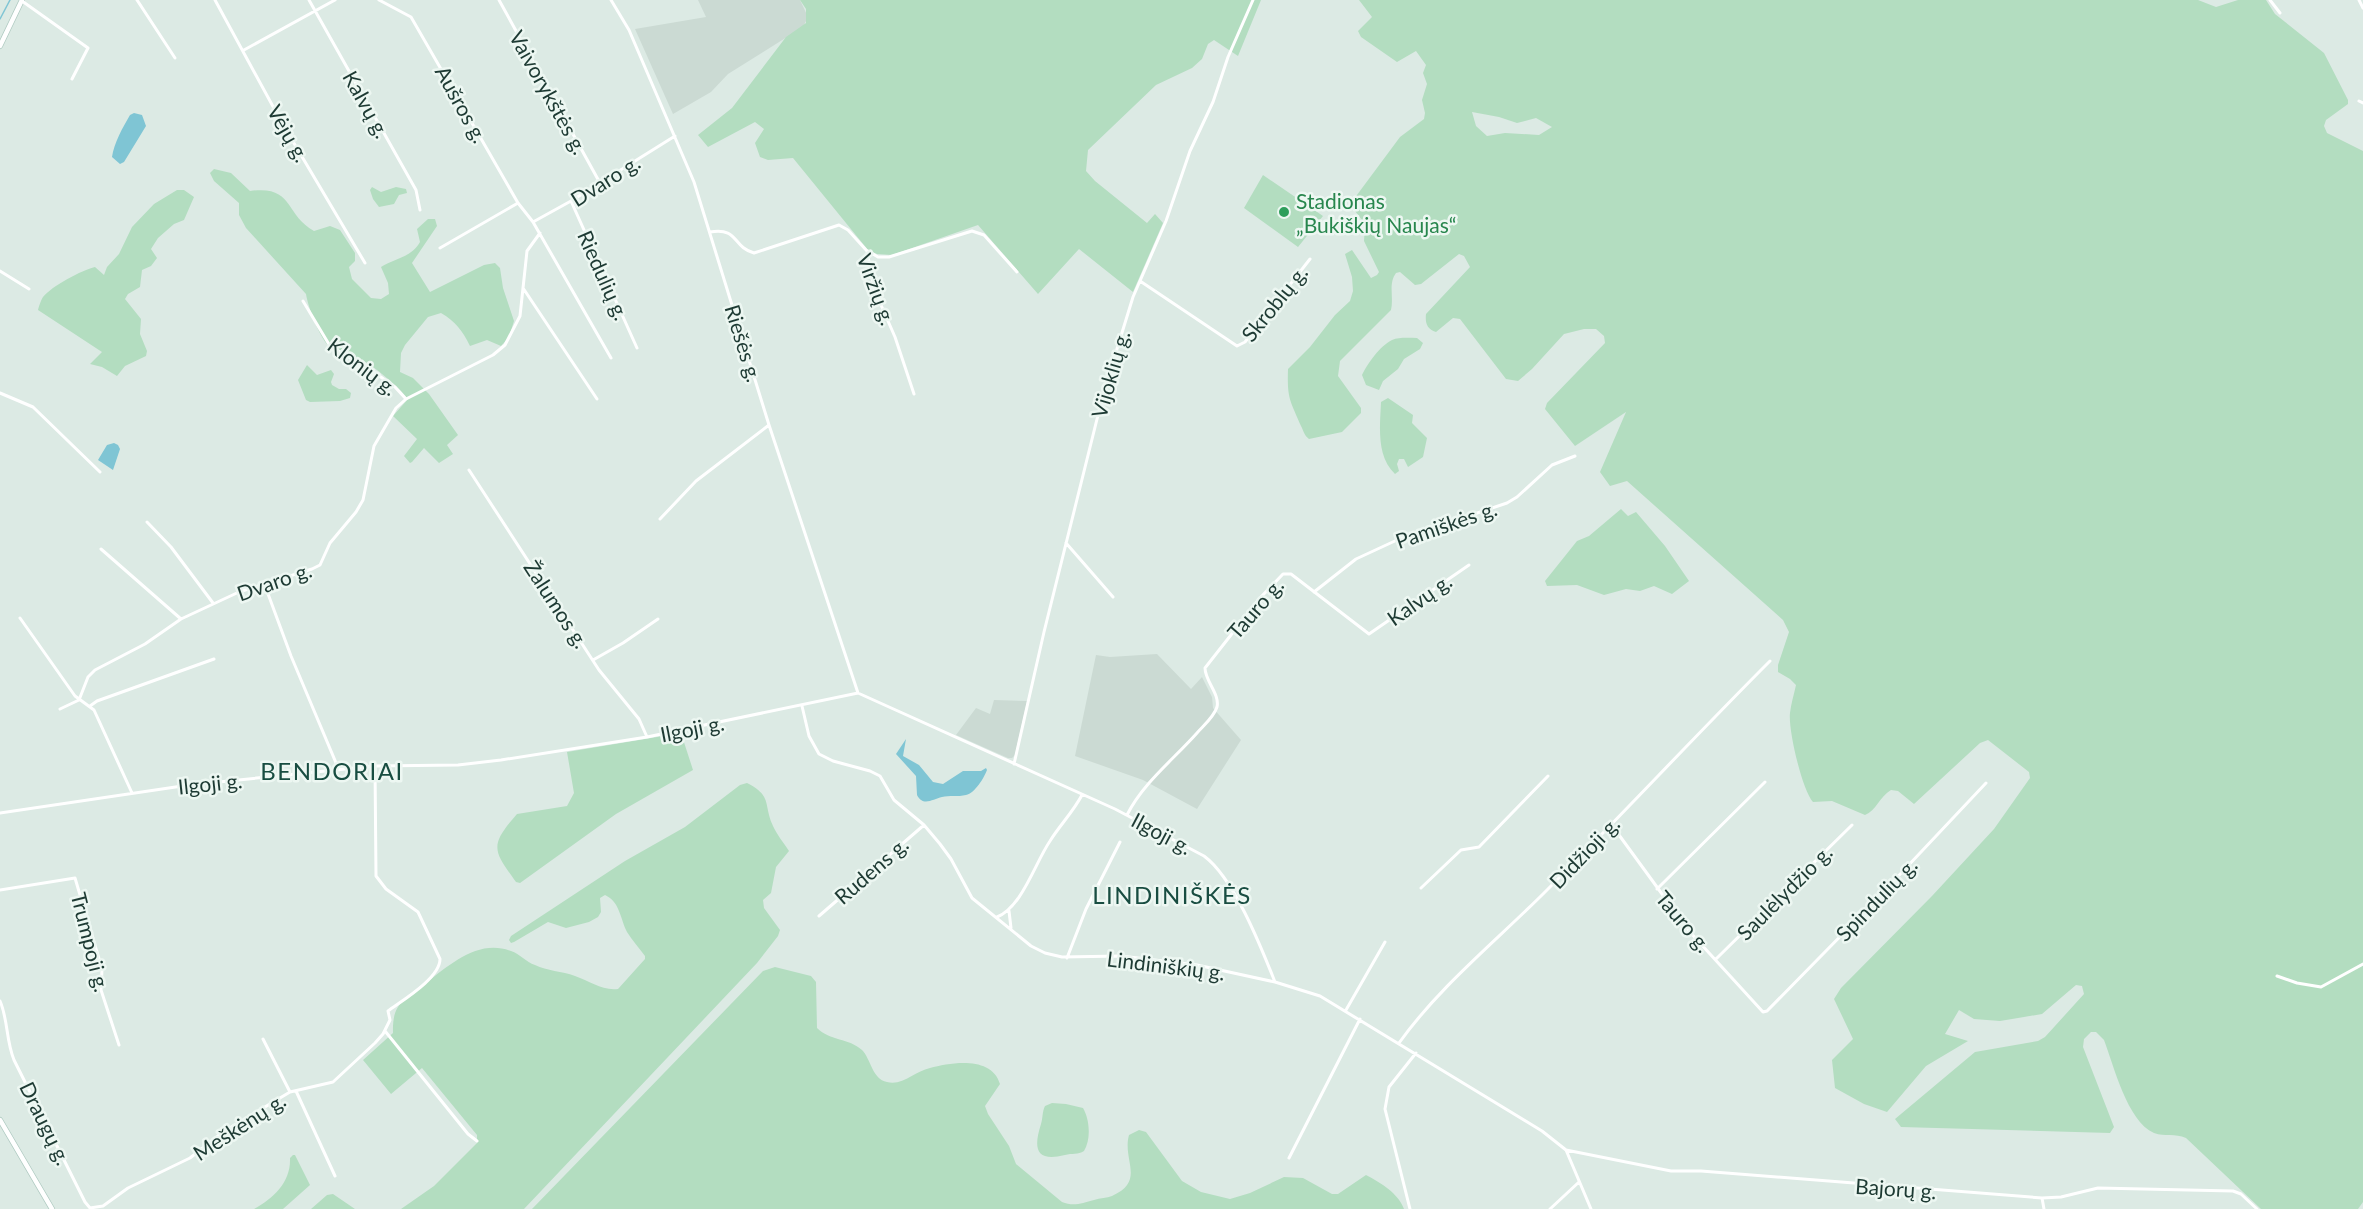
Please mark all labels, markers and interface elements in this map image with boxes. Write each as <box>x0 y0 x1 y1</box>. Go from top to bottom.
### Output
street label: Vaivorykštės g. <box>505 26 593 158</box>
street label: Aušros g. <box>431 61 493 147</box>
street label: Kalvų g. <box>338 66 396 142</box>
street label: Vėjų g. <box>263 100 315 166</box>
street label: Dvaro g. <box>566 149 644 211</box>
place label: Stadionas „Bukiškių Naujas“ <box>1296 188 1456 237</box>
marker: Stadionas „Bukiškių Naujas“ <box>1277 205 1291 219</box>
street label: Riedulių g. <box>573 226 635 324</box>
street label: Viržių g. <box>853 250 901 328</box>
street label: Skroblų g. <box>1236 260 1312 346</box>
street label: Riešės g. <box>720 301 768 385</box>
street label: Vijoklių g. <box>1086 327 1134 421</box>
street label: Klonių g. <box>323 332 403 400</box>
street label: Pamiškės g. <box>1392 495 1500 553</box>
street label: Žalumos g. <box>520 556 594 652</box>
street label: Dvaro g. <box>233 557 315 605</box>
street label: Kalvų g. <box>1382 568 1456 630</box>
street label: Tauro g. <box>1222 572 1288 644</box>
street label: Ilgoji g. <box>658 710 726 746</box>
district label: BENDORIAI <box>260 756 404 785</box>
street label: Ilgoji g. <box>177 767 243 799</box>
street label: Ilgoji g. <box>1128 807 1196 859</box>
street label: Didžioji g. <box>1544 811 1624 893</box>
street label: Rudens g. <box>829 831 913 909</box>
street label: Saulėlydžio g. <box>1731 839 1837 945</box>
street label: Spindulių g. <box>1830 852 1922 946</box>
district label: LINDINIŠKĖS <box>1092 880 1252 909</box>
street label: Tauro g. <box>1651 885 1717 957</box>
street label: Trumpoji g. <box>67 890 115 994</box>
street label: Lindiniškių g. <box>1105 945 1227 985</box>
street label: Draugų g. <box>15 1077 77 1169</box>
street label: Meškėnų g. <box>188 1087 290 1165</box>
street label: Bajorų g. <box>1855 1173 1937 1203</box>

